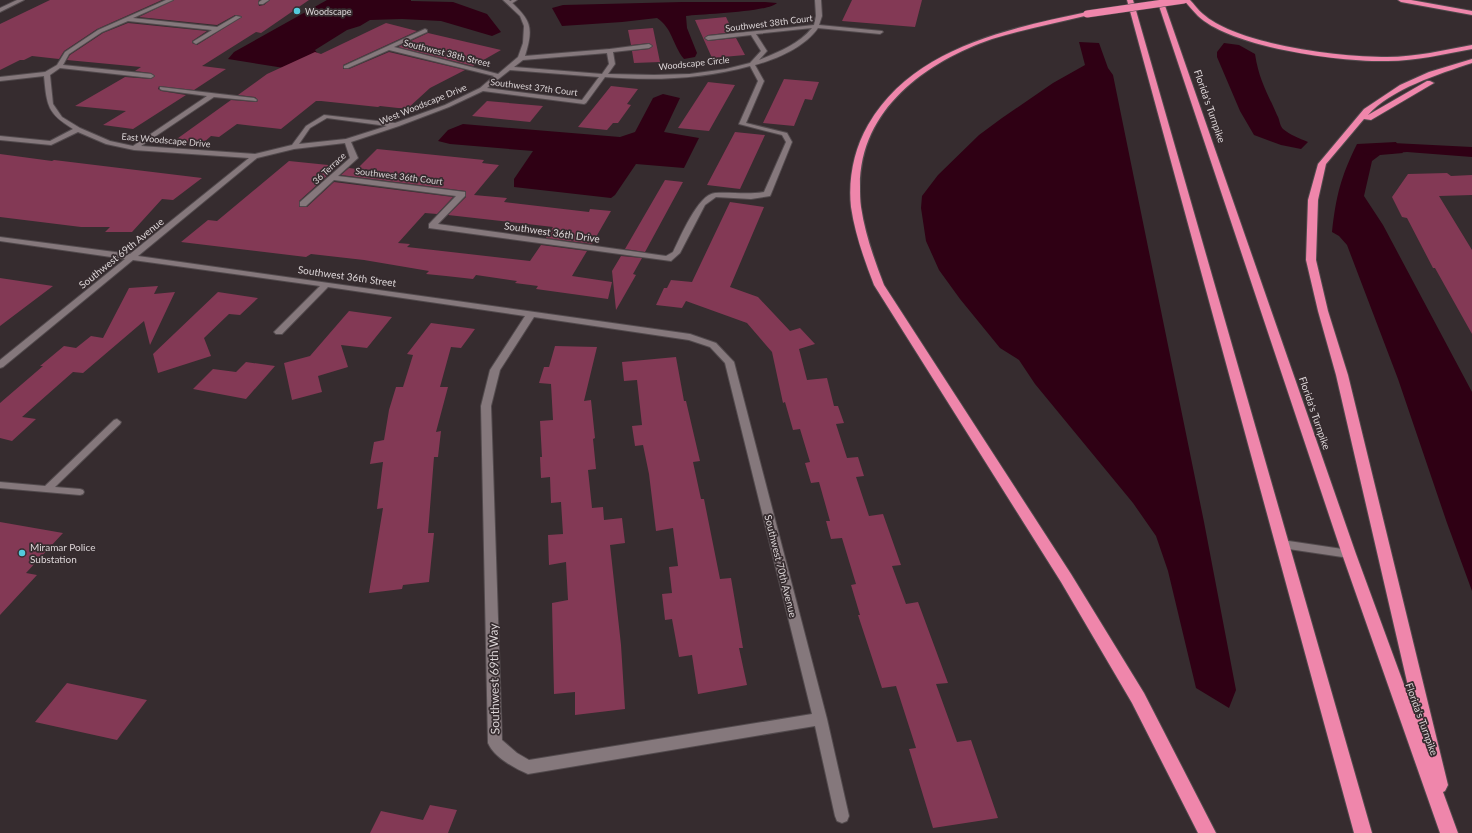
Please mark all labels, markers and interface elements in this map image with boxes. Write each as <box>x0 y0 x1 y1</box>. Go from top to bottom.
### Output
marker: Woodscape <box>292 6 302 16</box>
place label: Woodscape <box>305 6 352 17</box>
street label: Southwest 38th Court <box>725 12 814 34</box>
street label: Southwest 38th Street <box>402 37 492 69</box>
street label: Woodscape Circle <box>658 54 730 72</box>
street label: Florida's Turnpike <box>1192 68 1228 144</box>
street label: Southwest 37th Court <box>490 76 579 98</box>
street label: West Woodscape Drive <box>378 81 468 127</box>
street label: East Woodscape Drive <box>121 131 211 149</box>
street label: 36 Terrace <box>310 150 348 186</box>
street label: Southwest 36th Court <box>355 165 444 187</box>
street label: Southwest 69th Avenue <box>76 215 166 291</box>
street label: Southwest 36th Drive <box>503 219 601 245</box>
street label: Southwest 36th Street <box>297 263 397 289</box>
street label: Florida's Turnpike <box>1297 375 1333 451</box>
street label: Southwest 70th Avenue <box>762 513 800 619</box>
place label: Miramar Police Substation <box>30 541 95 565</box>
marker: Miramar Police Substation <box>17 548 27 558</box>
street label: Southwest 69th Way <box>486 623 502 735</box>
street label: Florida's Turnpike <box>1403 681 1441 757</box>

